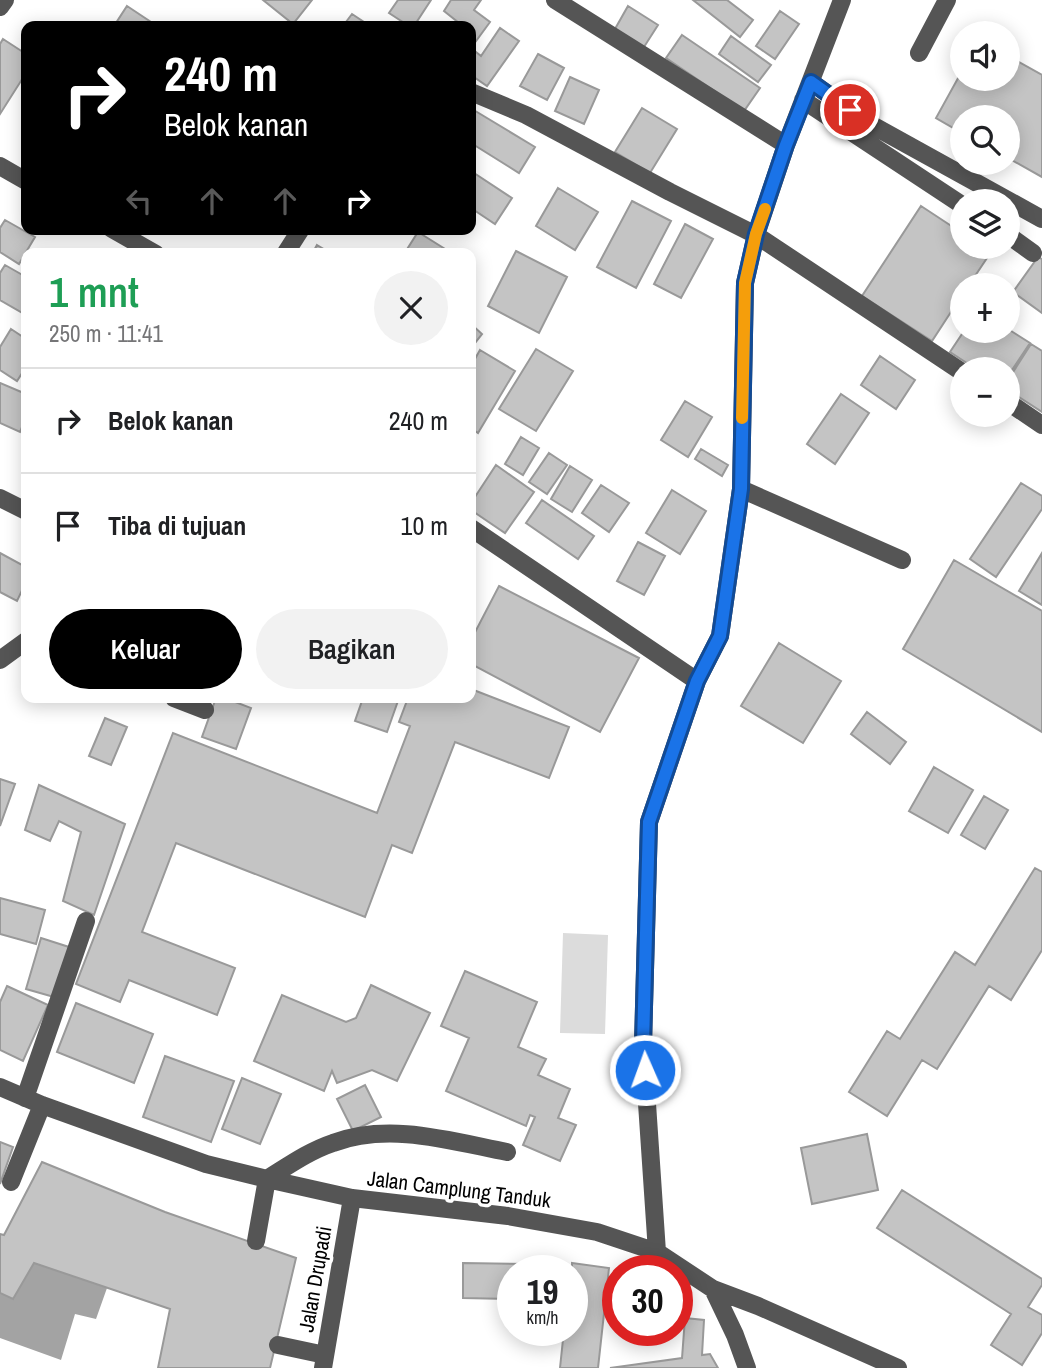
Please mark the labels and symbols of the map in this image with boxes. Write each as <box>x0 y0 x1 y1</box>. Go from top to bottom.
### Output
pin <box>820 80 880 140</box>
position arrow <box>608 1033 682 1107</box>
street label: Jalan Camplung Tanduk <box>366 1163 553 1215</box>
street label: Jalan Drupadi <box>291 1224 339 1334</box>
speed limit sign: 30 <box>602 1255 693 1346</box>

